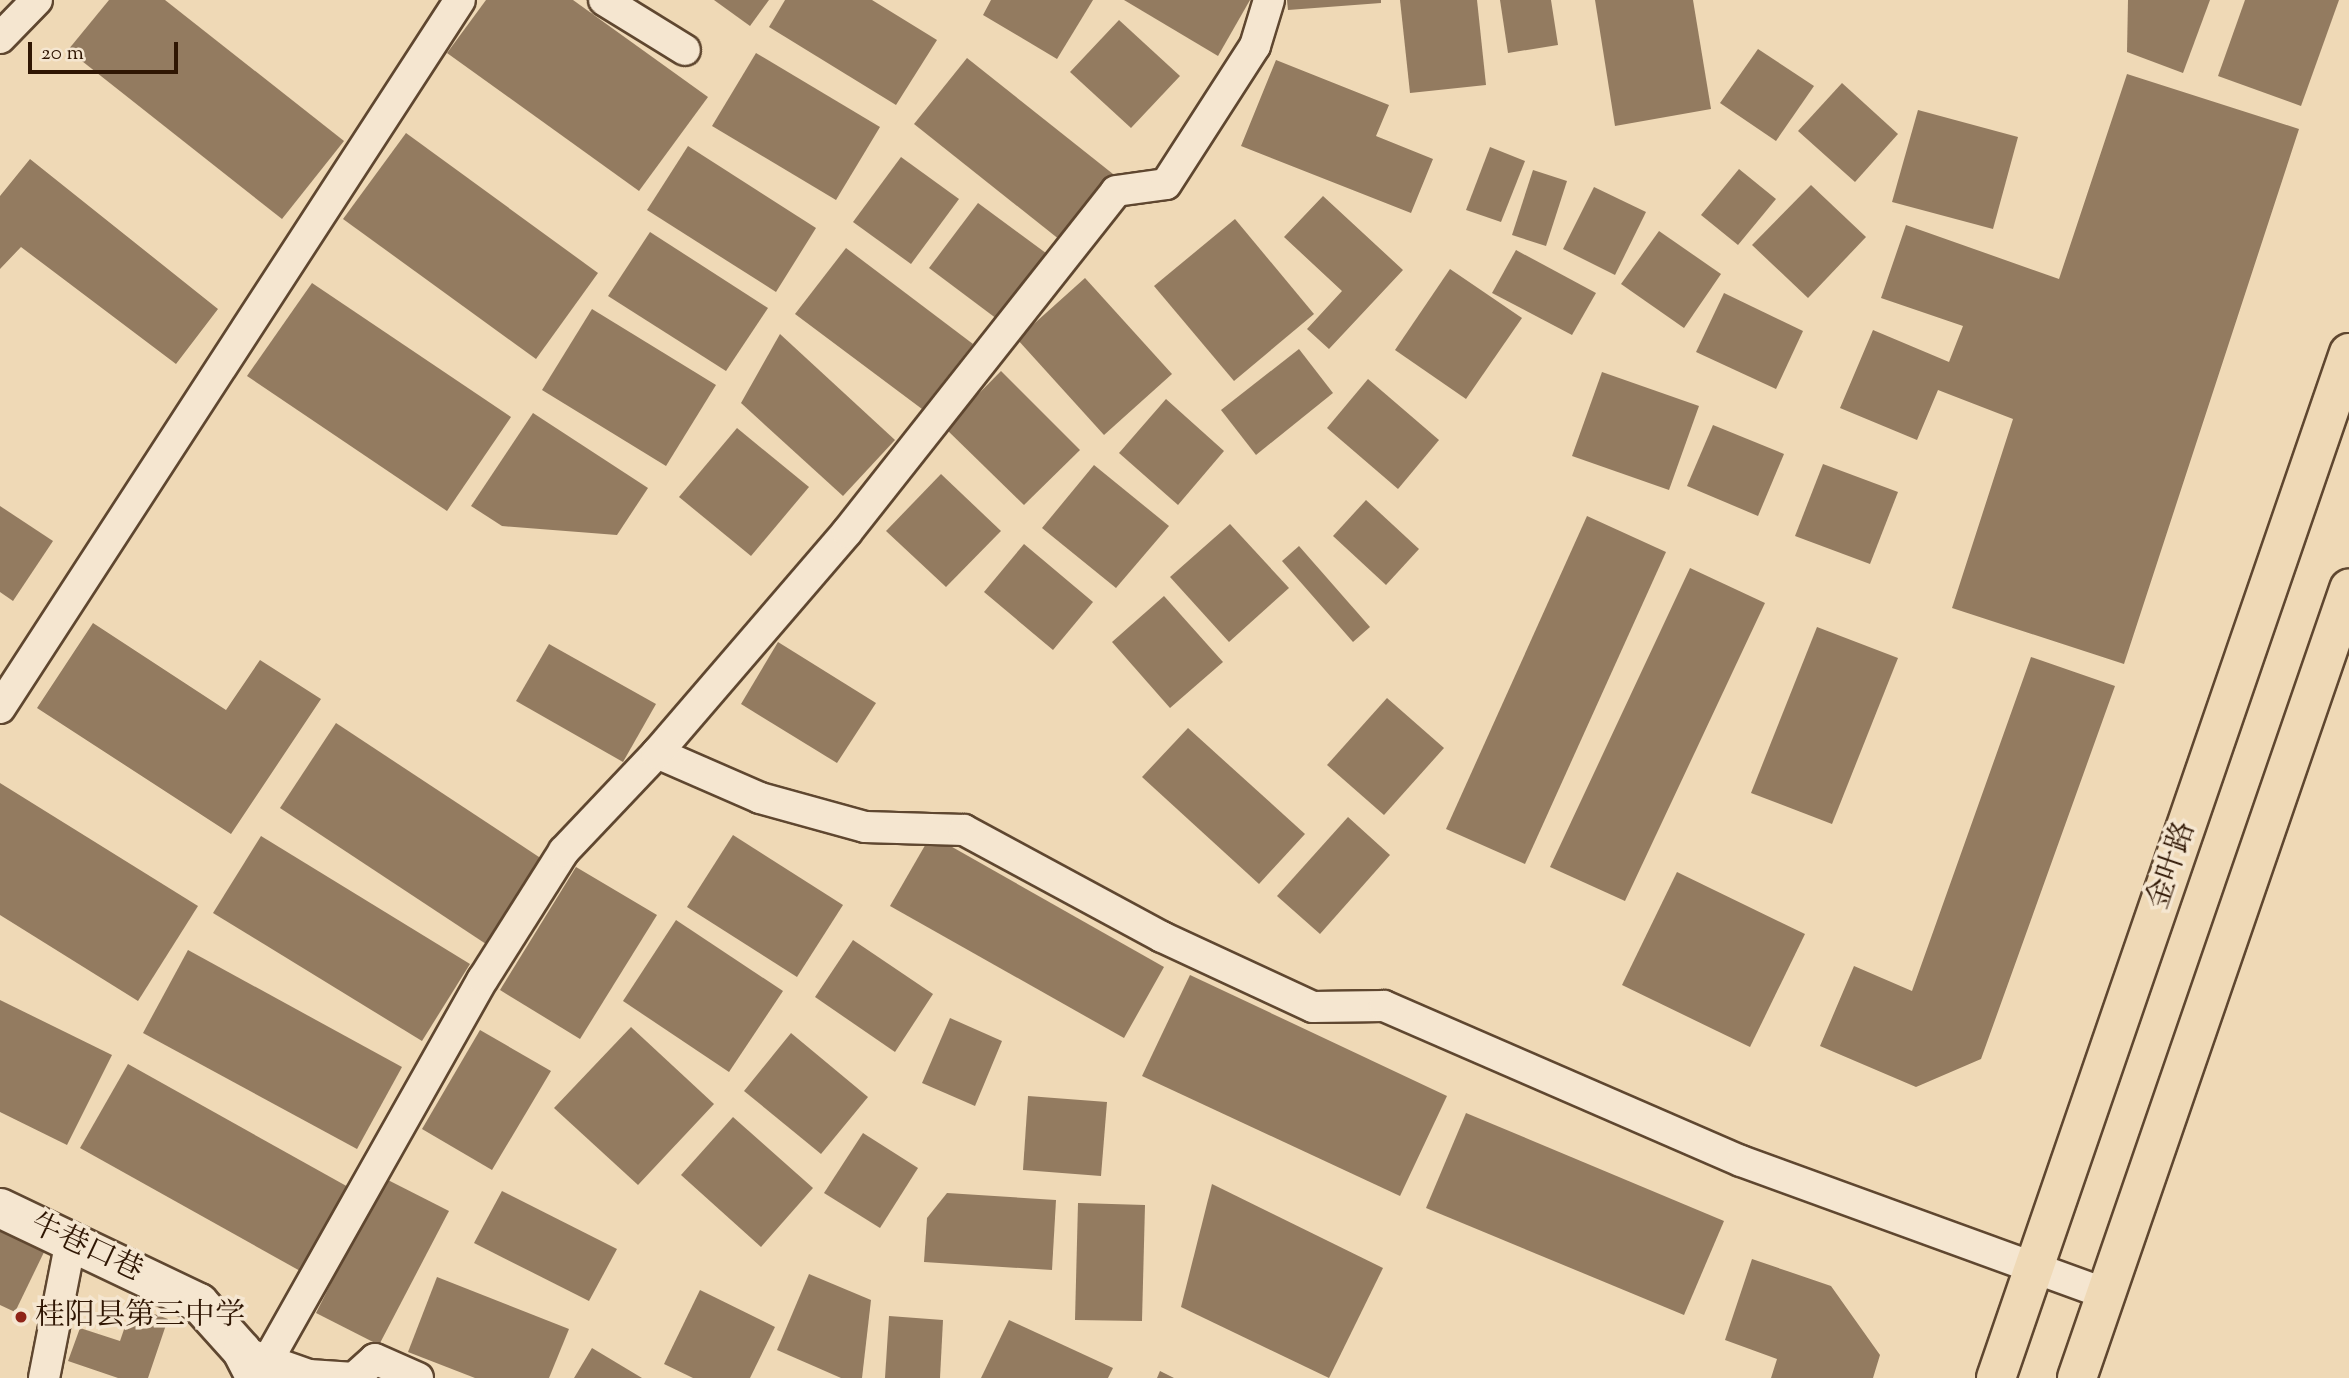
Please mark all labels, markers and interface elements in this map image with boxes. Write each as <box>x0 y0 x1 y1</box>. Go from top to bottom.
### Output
scale bar <box>32 28 182 72</box>
text: 20 m <box>41 39 84 69</box>
street label: 金叶路 <box>2141 818 2205 914</box>
street label: 牛巷口巷 <box>24 1207 148 1291</box>
place label: 桂阳县第三中学 <box>35 1299 245 1335</box>
marker: 桂阳县第三中学 <box>13 1309 29 1325</box>

